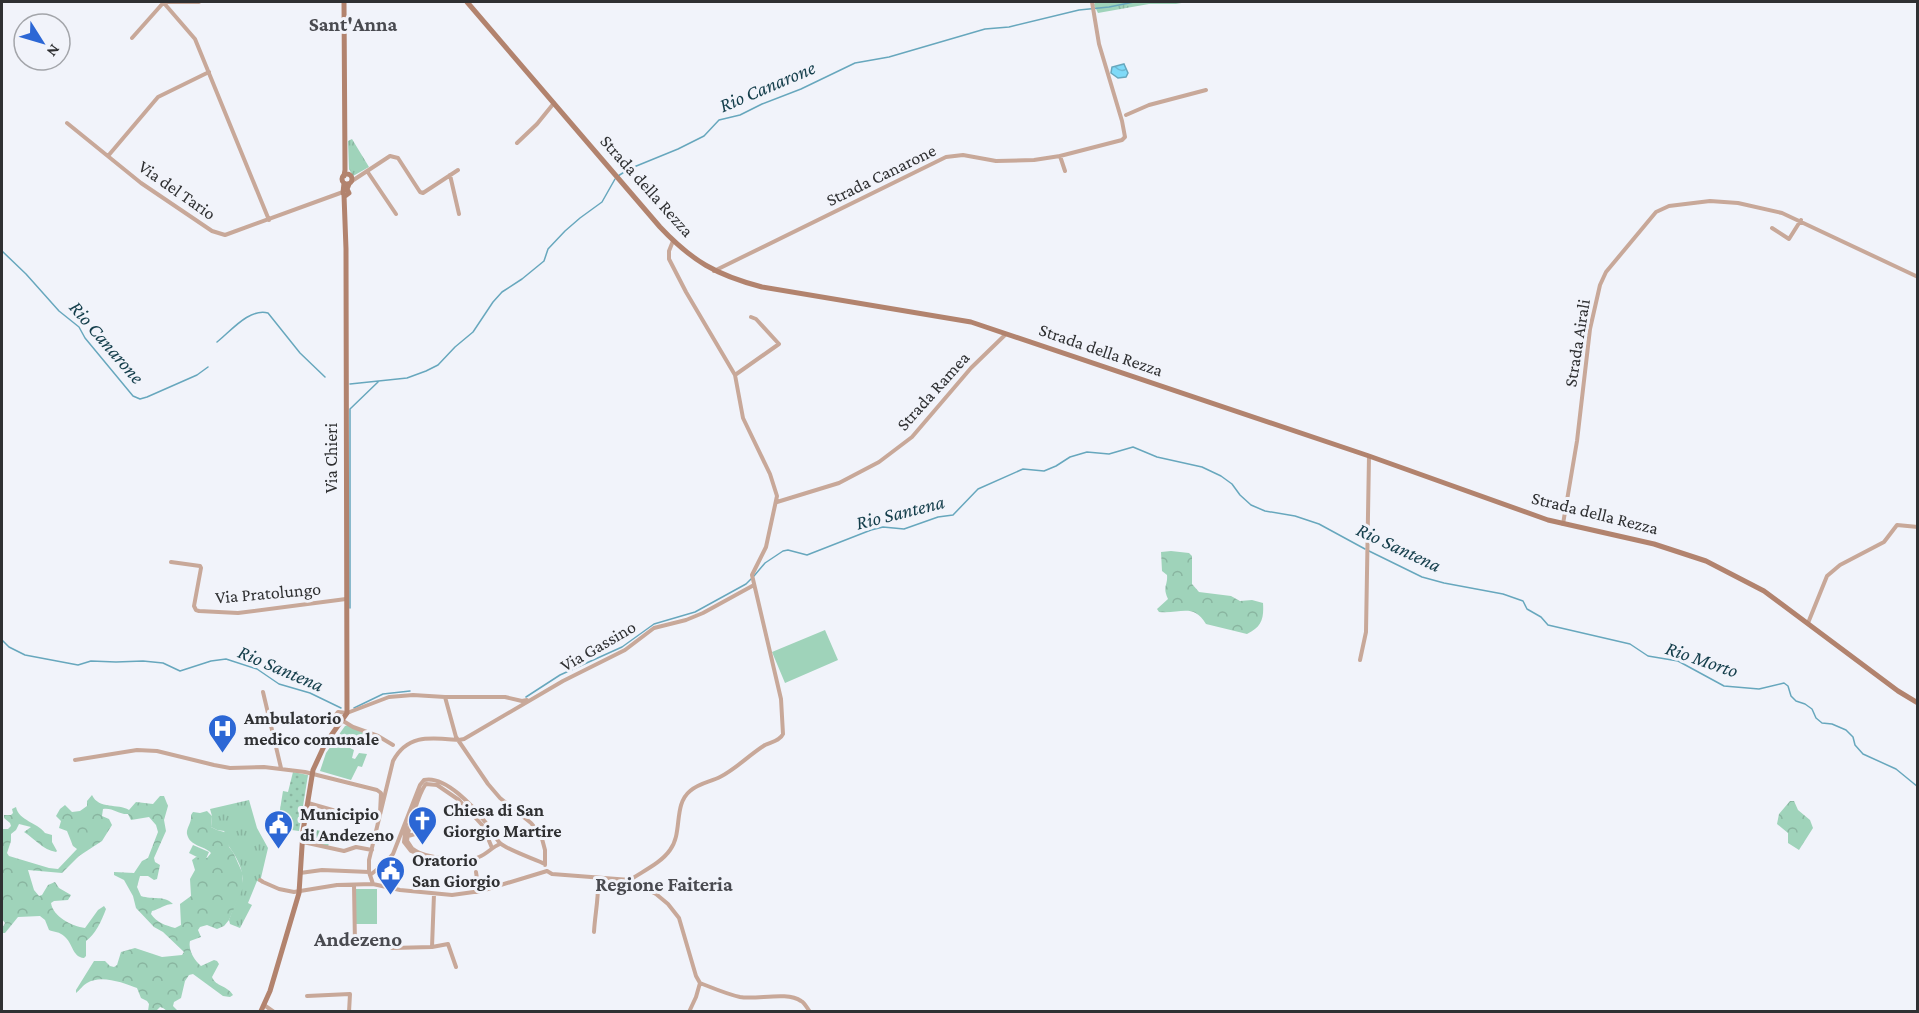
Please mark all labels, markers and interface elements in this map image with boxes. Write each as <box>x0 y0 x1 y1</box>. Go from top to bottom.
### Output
north arrow <box>12 12 72 72</box>
district label: Sant'Anna <box>309 13 398 35</box>
text: N <box>43 41 64 60</box>
water label: Rio Canarone <box>716 56 819 116</box>
street label: Strada della Rezza <box>596 131 698 241</box>
street label: Strada Canarone <box>823 140 939 210</box>
street label: Via del Tario <box>135 156 219 224</box>
water label: Rio Canarone <box>65 296 149 388</box>
street label: Strada Airali <box>1560 297 1594 388</box>
street label: Strada della Rezza <box>1036 319 1166 381</box>
street label: Strada Ramea <box>893 348 973 434</box>
street label: Via Chieri <box>321 423 341 493</box>
street label: Strada della Rezza <box>1530 488 1660 538</box>
water label: Rio Santena <box>853 490 947 534</box>
water label: Rio Santena <box>1353 518 1445 576</box>
street label: Via Pratolungo <box>214 578 322 608</box>
street label: Via Gassino <box>557 616 639 676</box>
water label: Rio Morto <box>1663 636 1741 682</box>
water label: Rio Santena <box>235 640 327 696</box>
place label: Ambulatorio medico comunale <box>243 708 379 749</box>
hospital icon: Ambulatorio medico comunale <box>207 712 239 754</box>
place label: Chiesa di San Giorgio Martire <box>443 800 562 841</box>
place label: Municipio di Andezeno <box>300 804 394 845</box>
church icon: Chiesa di San Giorgio Martire <box>406 804 438 846</box>
public building icon: Municipio di Andezeno <box>263 808 295 850</box>
place label: Oratorio San Giorgio <box>412 850 500 891</box>
public building icon: Oratorio San Giorgio <box>375 854 407 896</box>
district label: Regione Faiteria <box>595 873 733 895</box>
district label: Andezeno <box>313 927 402 951</box>

